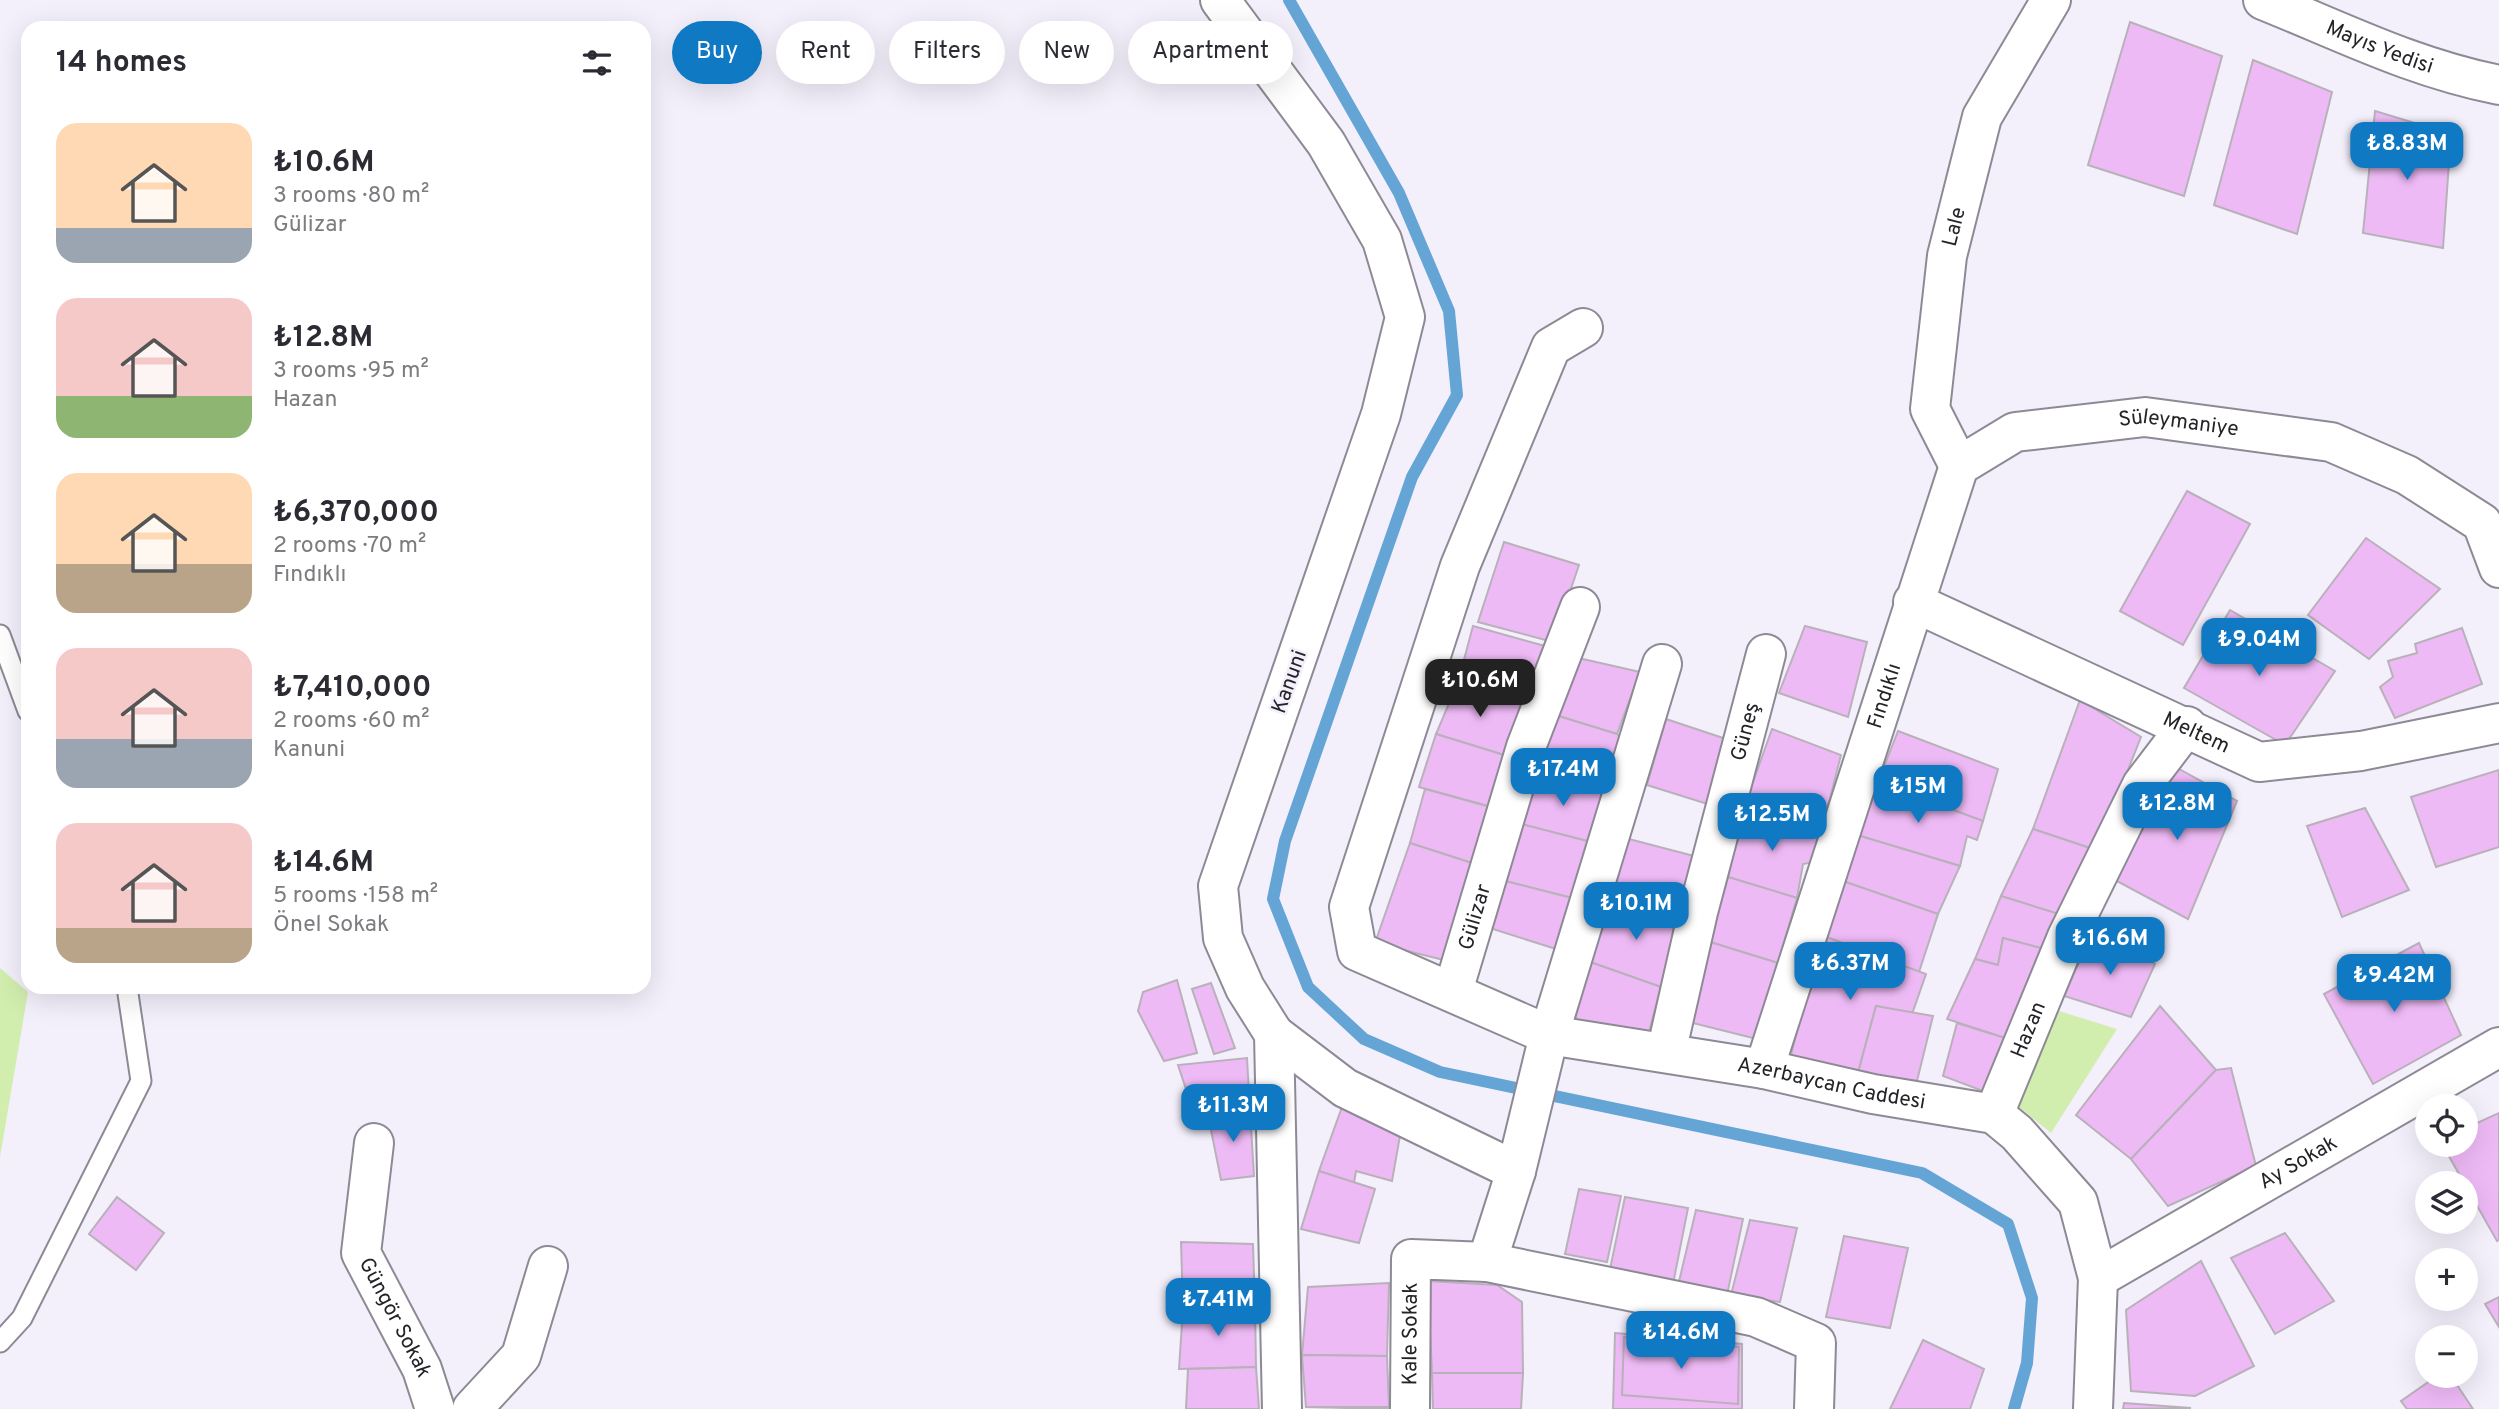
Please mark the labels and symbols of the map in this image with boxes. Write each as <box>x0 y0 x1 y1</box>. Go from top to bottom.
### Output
street label: Mayıs Yedisi <box>2322 14 2437 80</box>
pin: ₺8.83M <box>2350 122 2464 182</box>
street label: Lale <box>1936 204 1972 249</box>
street label: Süleymaniye <box>2117 403 2240 443</box>
pin: ₺9.04M <box>2202 618 2316 678</box>
street label: Kanuni <box>1266 646 1314 718</box>
pin: ₺10.6M <box>1423 660 1537 719</box>
street label: Fındıklı <box>1861 660 1908 732</box>
street label: Güneş <box>1725 700 1766 764</box>
street label: Meltem <box>2158 706 2234 760</box>
pin: ₺17.4M <box>1506 748 1620 808</box>
pin: ₺15M <box>1877 766 1959 825</box>
pin: ₺12.8M <box>2120 782 2234 842</box>
pin: ₺12.5M <box>1715 794 1829 853</box>
street label: Gülizar <box>1452 881 1498 953</box>
pin: ₺10.1M <box>1579 883 1693 942</box>
pin: ₺16.6M <box>2053 918 2167 977</box>
pin: ₺6.37M <box>1793 942 1907 1002</box>
pin: ₺9.42M <box>2337 954 2451 1014</box>
street label: Hazan <box>2005 998 2052 1062</box>
street label: Azerbaycan Caddesi <box>1735 1051 1928 1116</box>
pin: ₺11.3M <box>1176 1084 1290 1144</box>
street label: Ay Sokak <box>2254 1130 2342 1196</box>
street label: Güngör Sokak <box>352 1253 437 1381</box>
pin: ₺7.41M <box>1161 1278 1275 1338</box>
street label: Kale Sokak <box>1397 1282 1424 1386</box>
pin: ₺14.6M <box>1624 1312 1738 1371</box>

